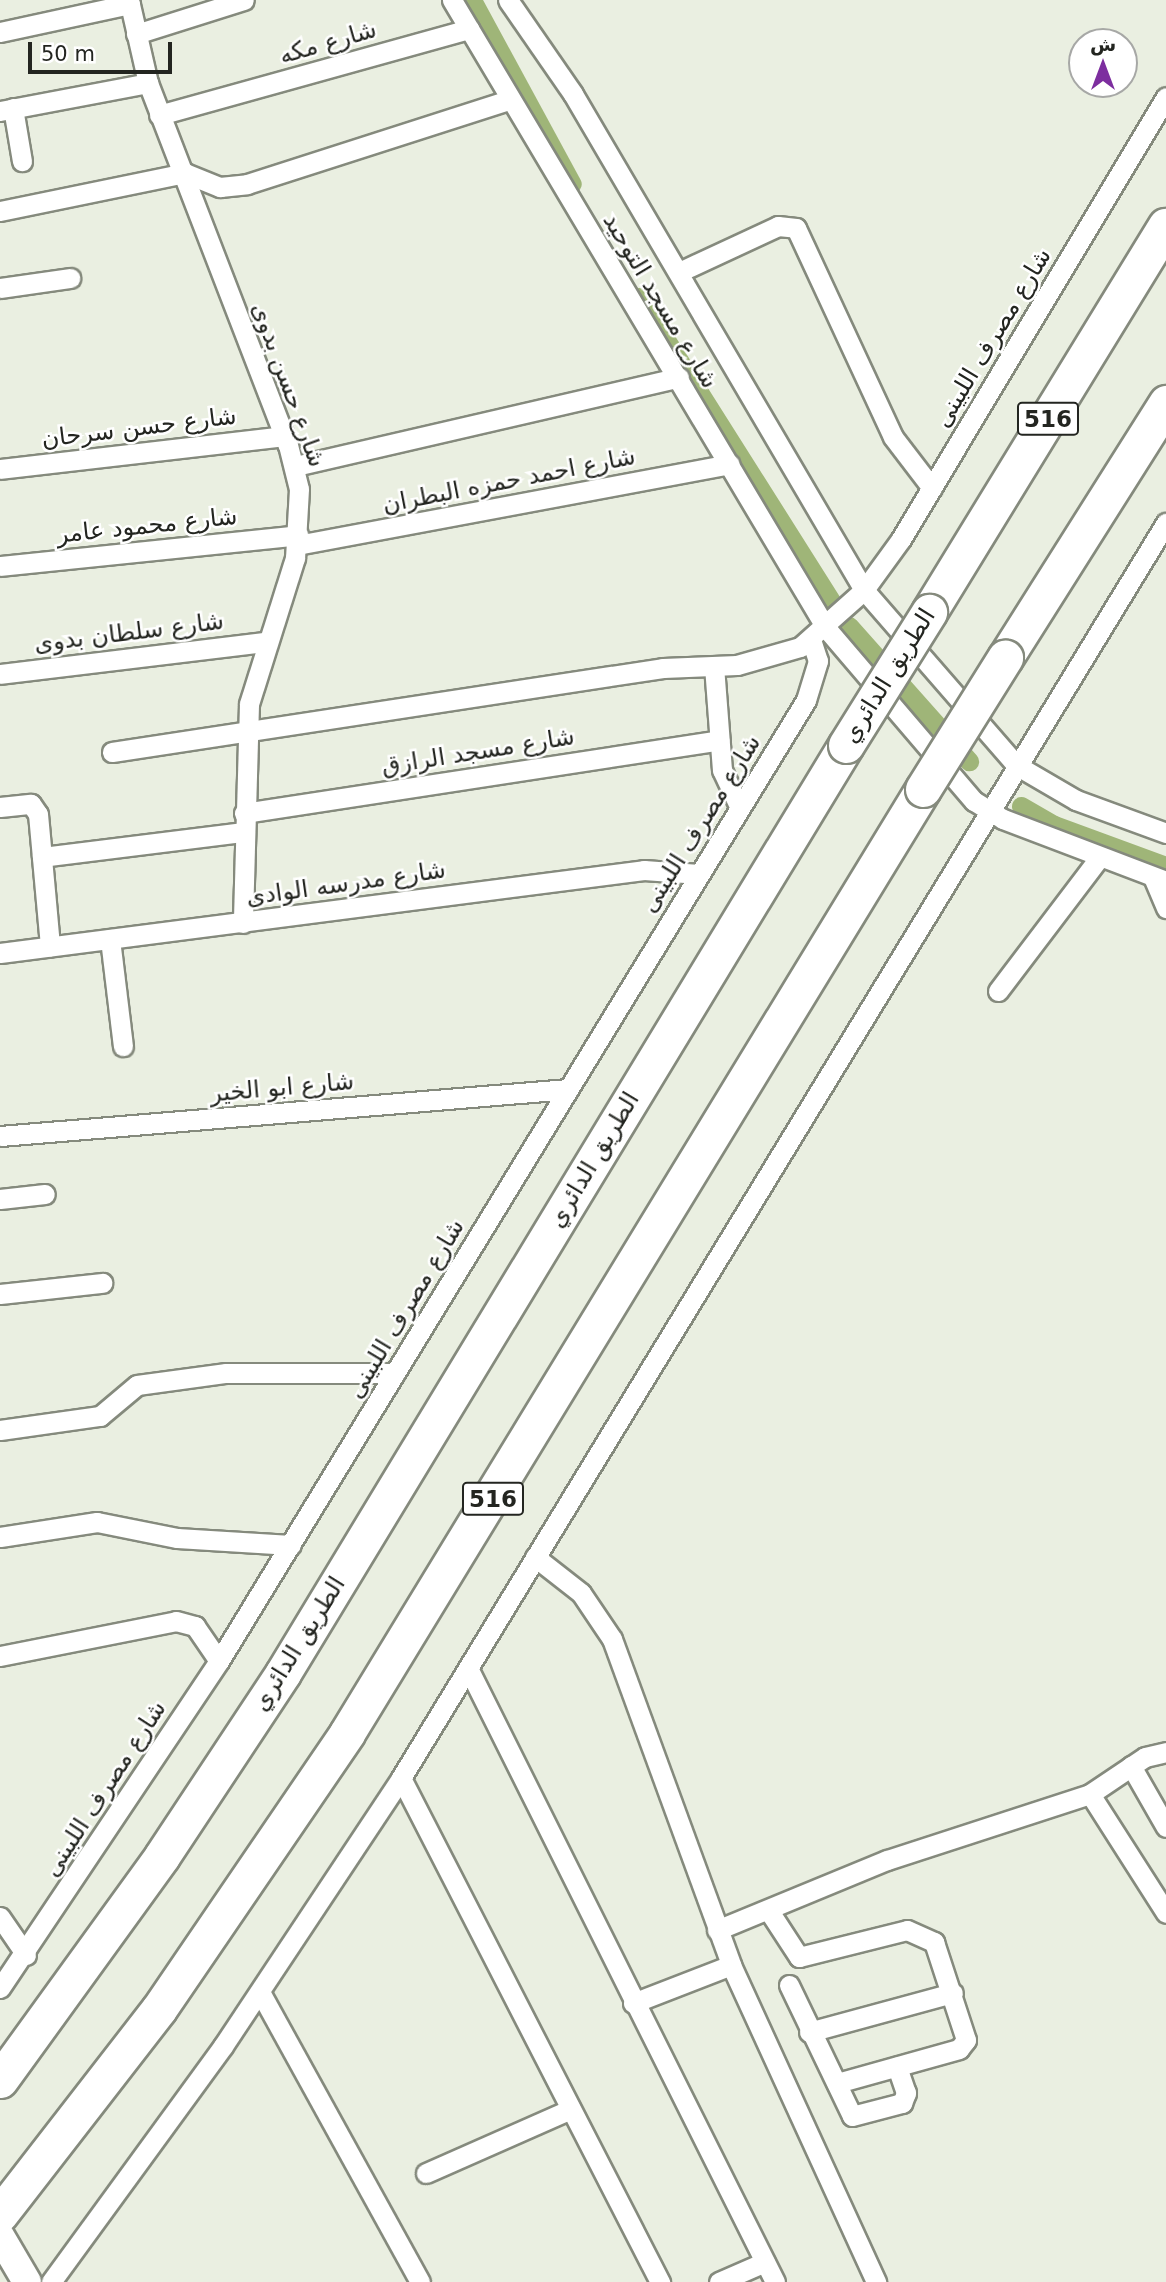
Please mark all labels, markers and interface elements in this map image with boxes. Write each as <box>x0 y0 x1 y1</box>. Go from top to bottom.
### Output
street label: شارع مكه <box>276 15 380 71</box>
scale bar <box>32 28 175 72</box>
north arrow <box>1068 28 1138 98</box>
text: ش <box>1090 33 1116 55</box>
text: 50 m <box>41 42 95 66</box>
street label: شارع مسجد التوحيد <box>596 208 724 394</box>
street label: شارع مصرف اللبينى <box>928 243 1058 433</box>
street label: شارع حسن بدوى <box>245 299 331 471</box>
road number: 516 <box>1016 400 1080 438</box>
street label: شارع حسن سرحان <box>40 402 238 454</box>
street label: شارع احمد حمزه البطران <box>380 442 638 520</box>
street label: شارع محمود عامر <box>55 502 239 550</box>
street label: الطريق الدائري <box>836 603 942 749</box>
street label: شارع سلطان بدوى <box>32 607 226 659</box>
street label: شارع مسجد الرازق <box>379 723 577 781</box>
street label: شارع مصرف اللبينى <box>635 730 767 918</box>
street label: شارع مدرسه الوادى <box>244 856 448 912</box>
street label: شارع ابو الخير <box>209 1067 355 1109</box>
street label: الطريق الدائري <box>542 1087 646 1233</box>
street label: شارع مصرف اللبينى <box>341 1214 471 1404</box>
road number: 516 <box>462 1480 524 1518</box>
street label: الطريق الدائري <box>246 1571 352 1717</box>
street label: شارع مصرف اللبينى <box>37 1696 173 1882</box>

